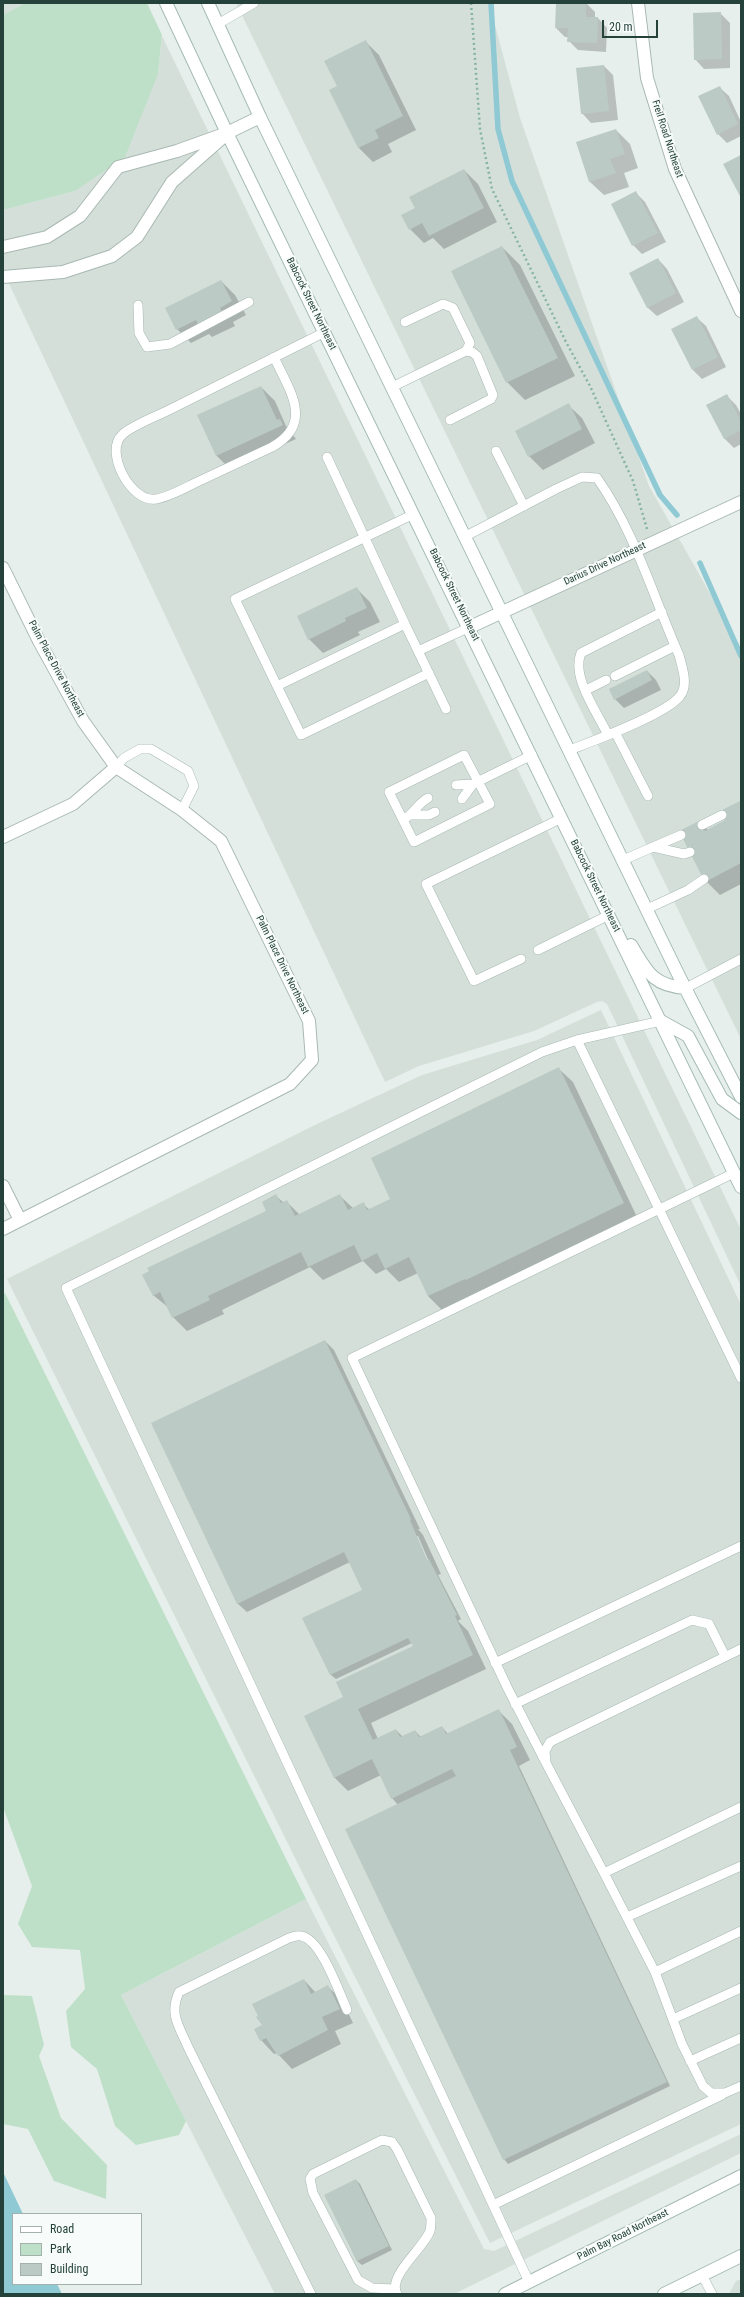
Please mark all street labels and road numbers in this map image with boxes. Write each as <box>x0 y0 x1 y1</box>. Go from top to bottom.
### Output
street label: Freil Road Northeast <box>649 99 685 179</box>
street label: Babcock Street Northeast <box>283 256 339 352</box>
street label: Darius Drive Northeast <box>562 540 648 588</box>
street label: Babcock Street Northeast <box>426 547 482 643</box>
street label: Palm Place Drive Northeast <box>25 618 87 720</box>
street label: Babcock Street Northeast <box>567 838 623 934</box>
street label: Palm Place Drive Northeast <box>253 914 311 1016</box>
street label: Palm Bay Road Northeast <box>575 2207 671 2263</box>

